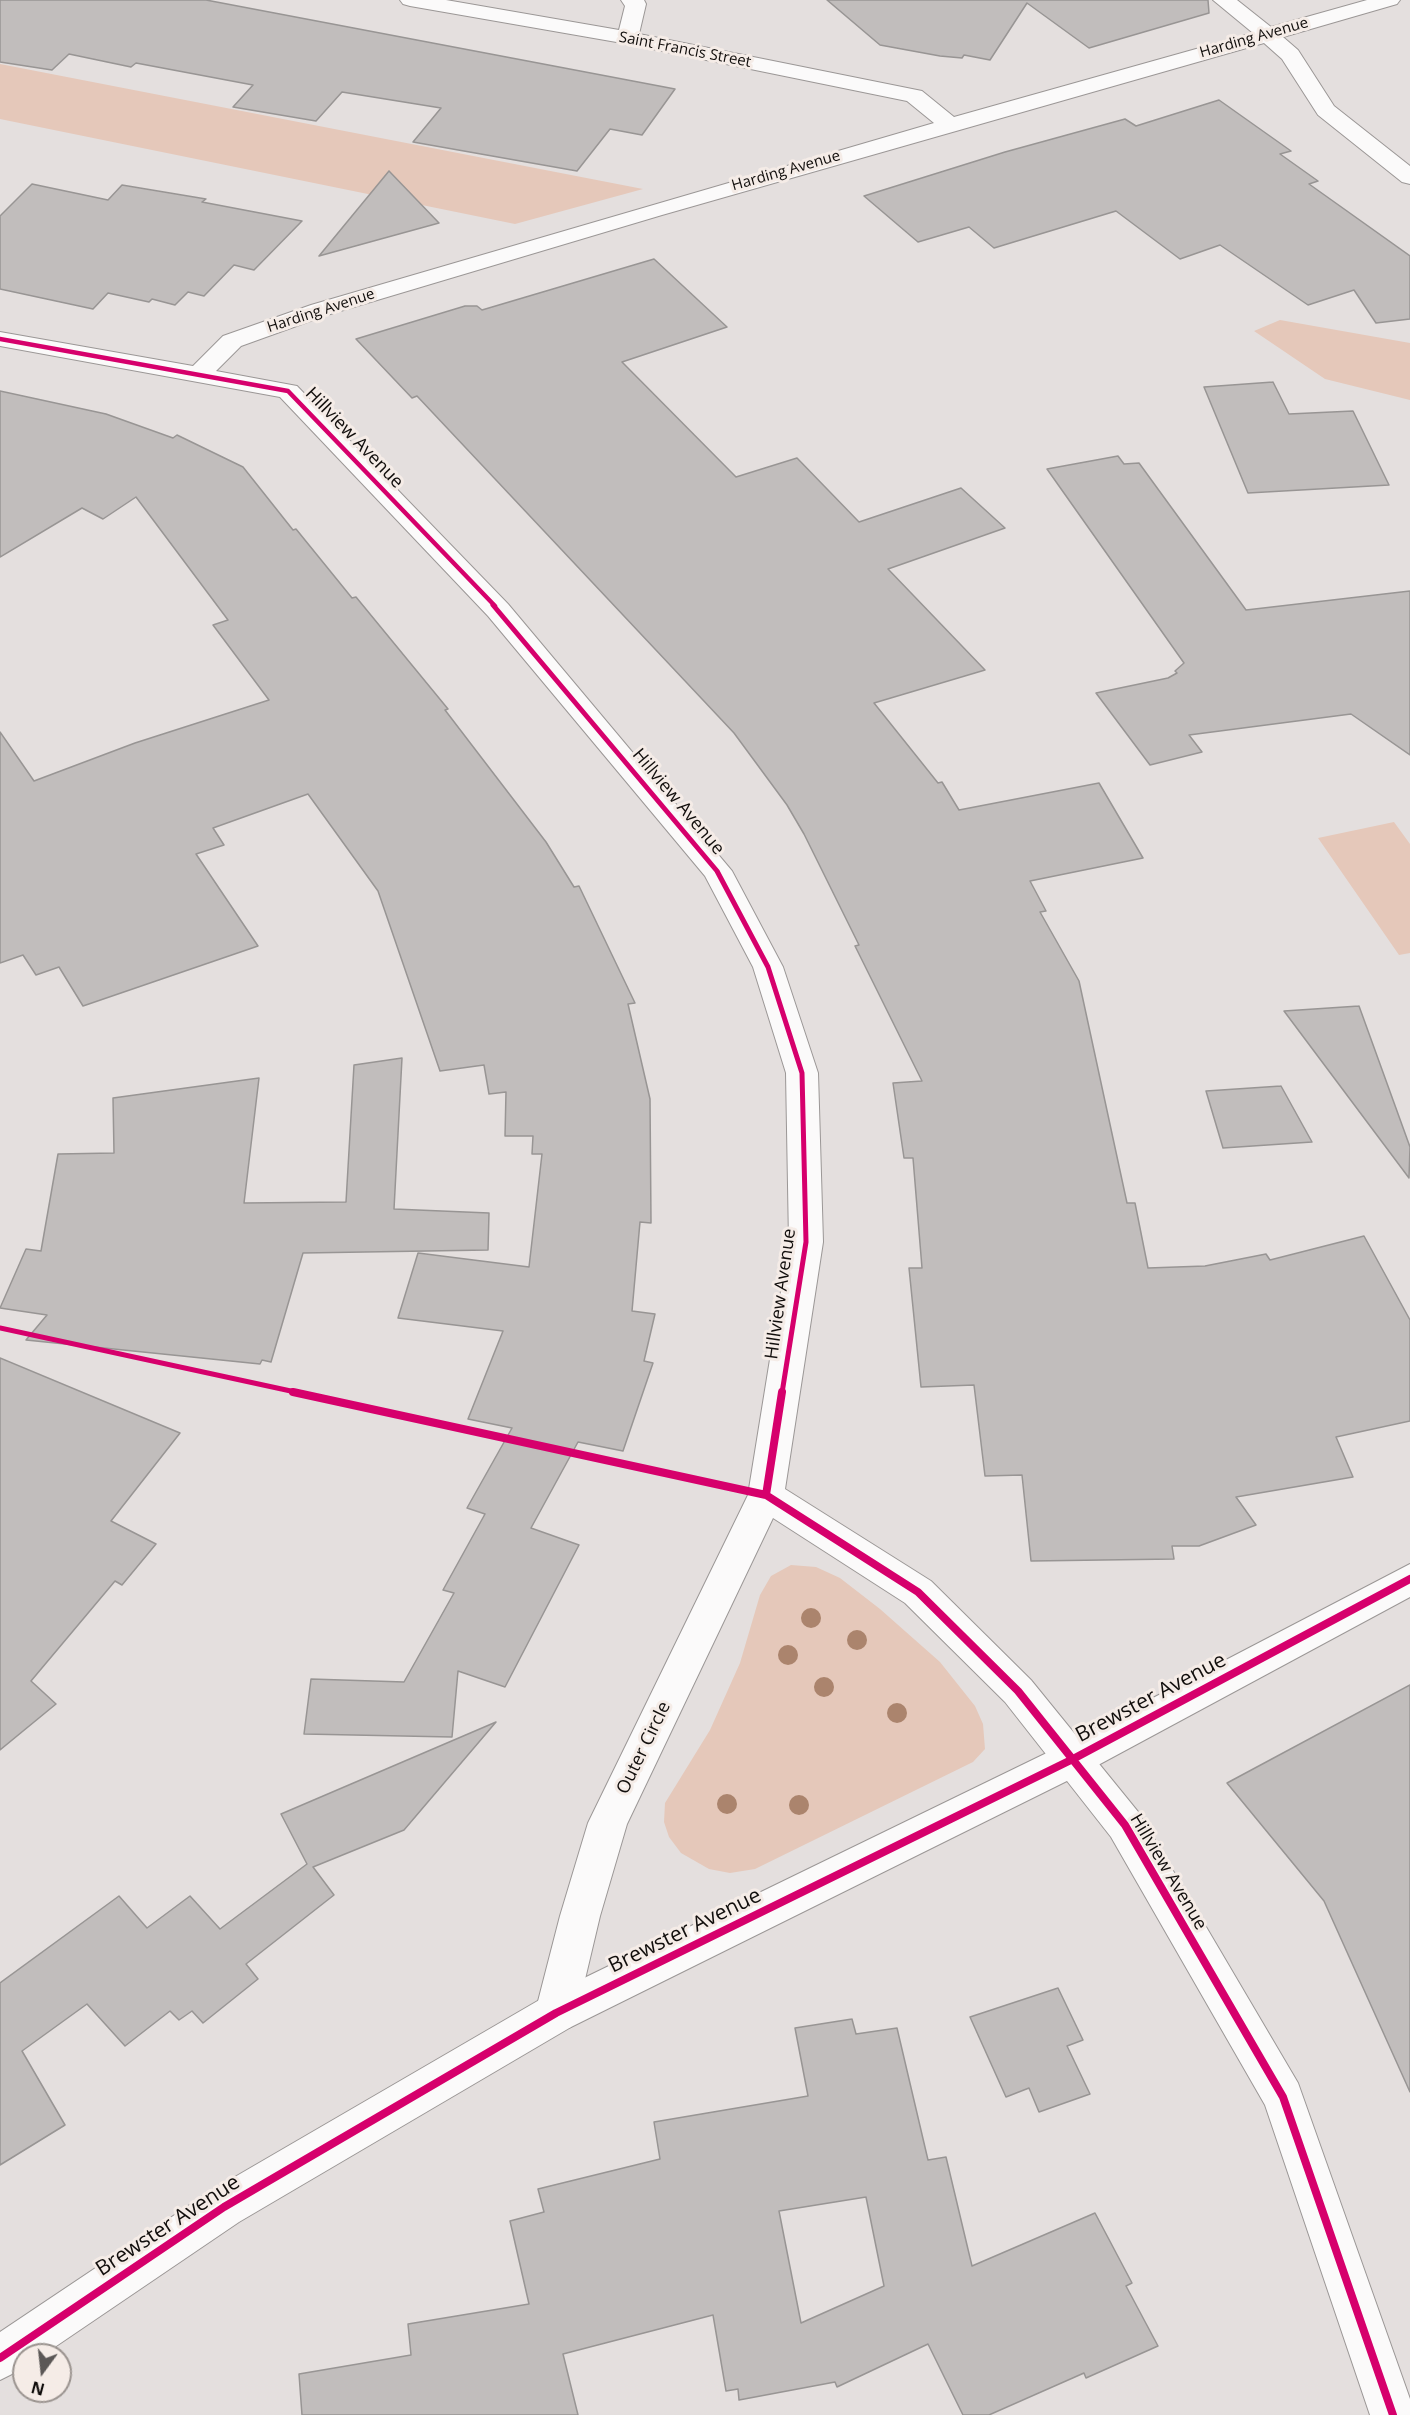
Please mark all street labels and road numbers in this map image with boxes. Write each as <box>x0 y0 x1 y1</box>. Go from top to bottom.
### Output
street label: Harding Avenue <box>1198 14 1310 62</box>
street label: Saint Francis Street <box>617 28 753 72</box>
street label: Harding Avenue <box>730 147 842 195</box>
street label: Harding Avenue <box>265 285 377 337</box>
street label: Hillview Avenue <box>300 383 408 493</box>
street label: Hillview Avenue <box>627 745 729 859</box>
street label: Hillview Avenue <box>761 1227 801 1361</box>
street label: Brewster Avenue <box>1072 1648 1230 1748</box>
street label: Outer Circle <box>612 1698 676 1798</box>
street label: Hillview Avenue <box>1125 1810 1211 1934</box>
street label: Brewster Avenue <box>605 1883 765 1979</box>
street label: Brewster Avenue <box>91 2170 245 2282</box>

